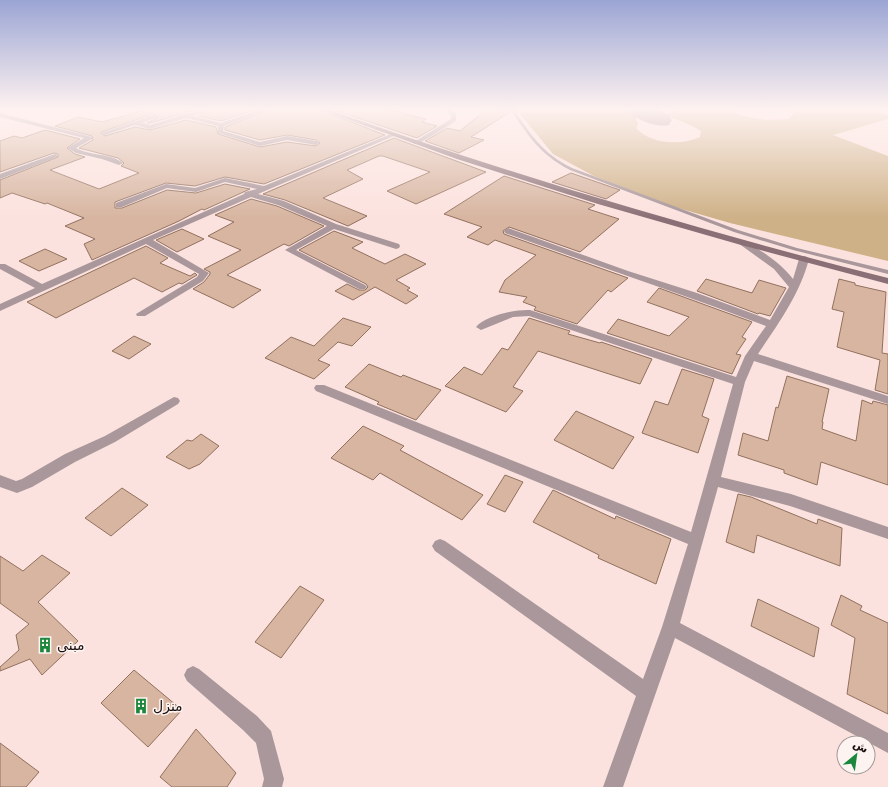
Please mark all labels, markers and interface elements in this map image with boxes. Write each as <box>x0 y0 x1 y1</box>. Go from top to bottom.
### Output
building icon: مبنى <box>36 636 54 654</box>
place label: مبنى <box>57 637 85 653</box>
building icon: منزل <box>132 697 150 715</box>
place label: منزل <box>153 698 183 715</box>
north arrow <box>836 735 876 775</box>
text: ش <box>851 737 870 756</box>

